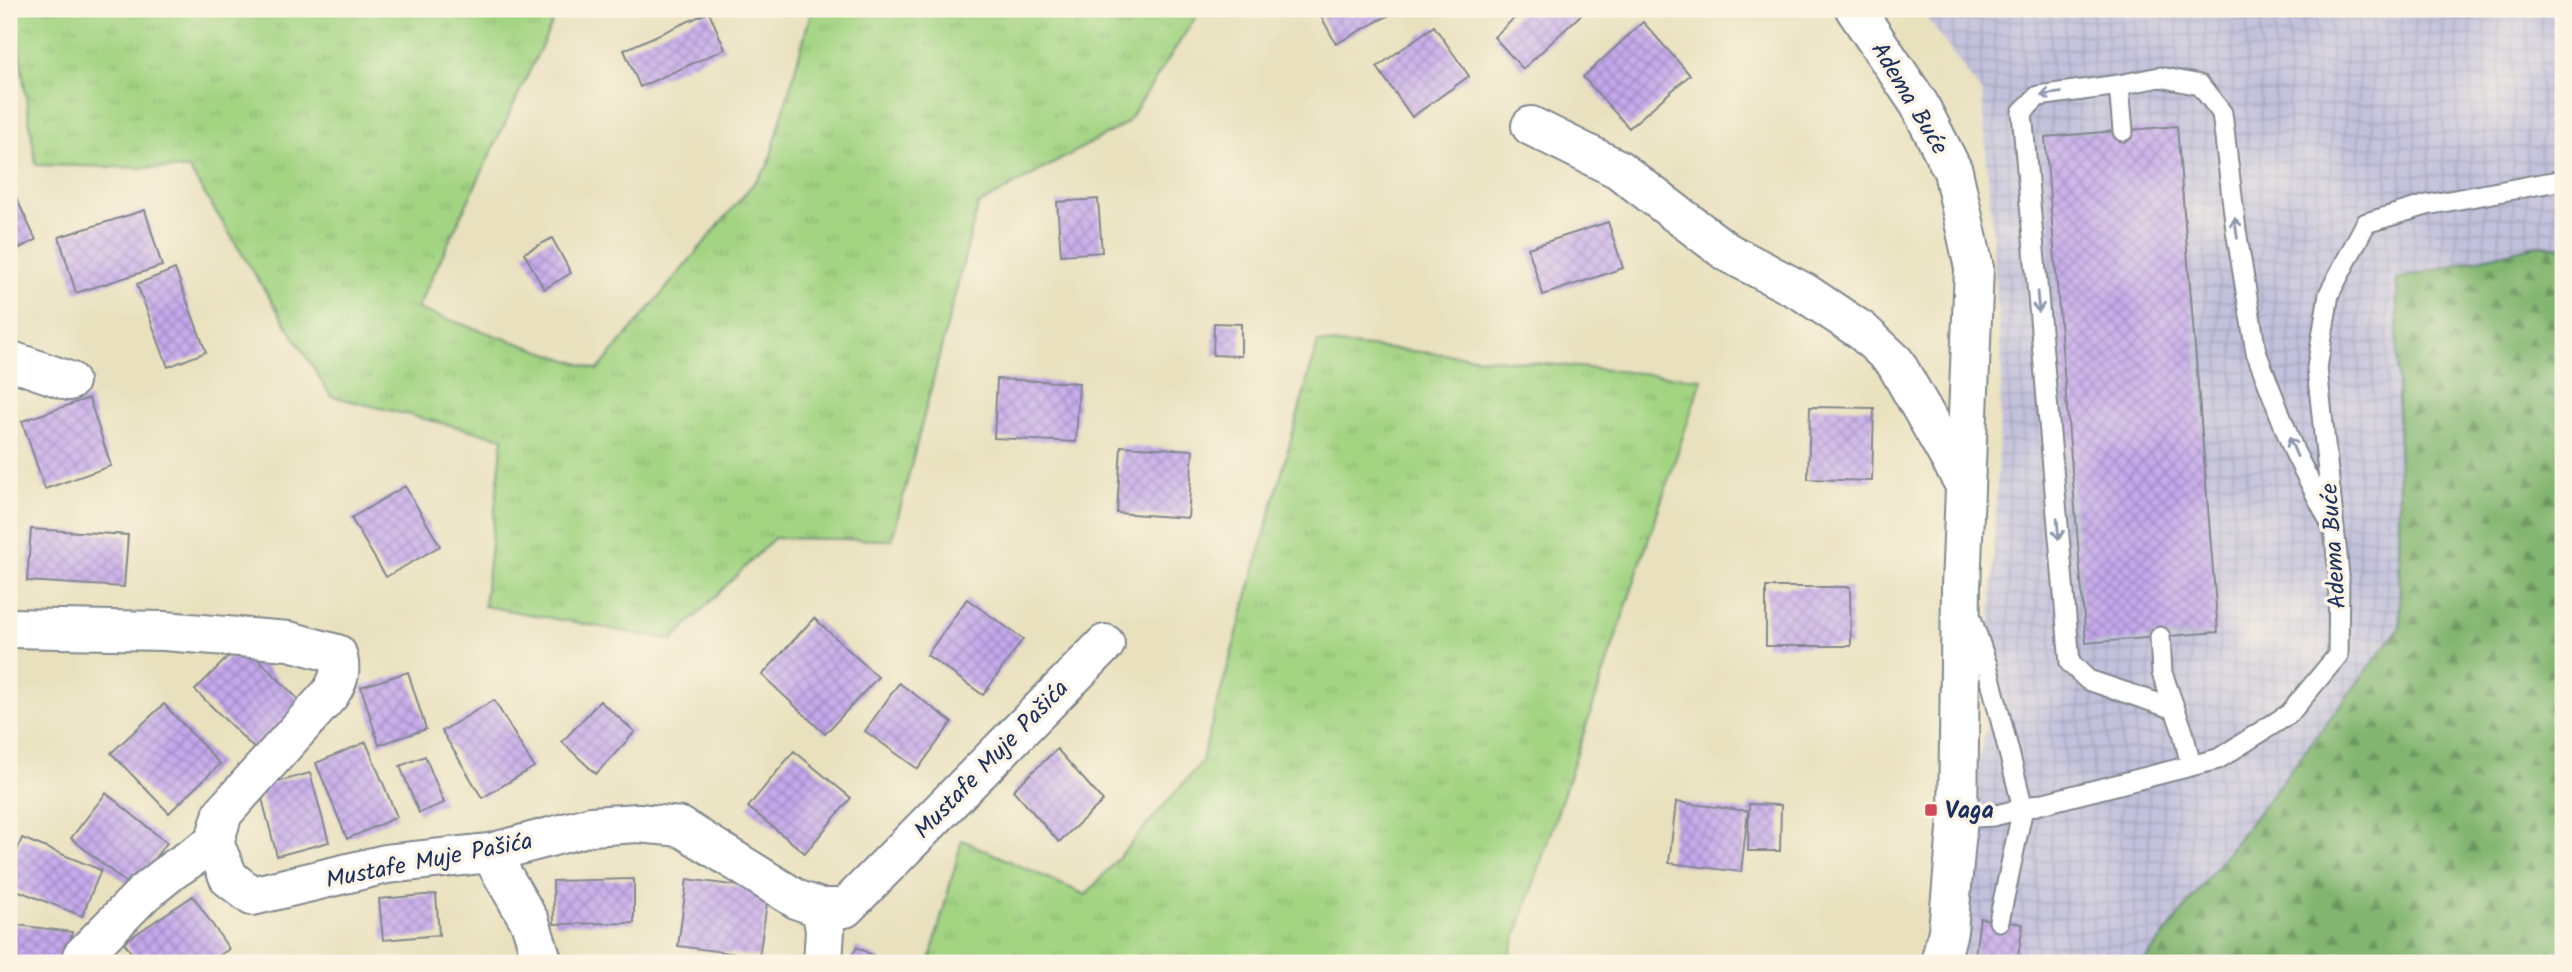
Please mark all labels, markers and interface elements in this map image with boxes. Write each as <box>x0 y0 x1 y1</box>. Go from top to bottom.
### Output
street label: Adema Buće <box>1860 35 1958 163</box>
one-way arrow <box>2041 87 2063 100</box>
one-way arrow <box>2230 217 2243 240</box>
one-way arrow <box>2032 290 2045 313</box>
one-way arrow <box>2286 437 2299 459</box>
street label: Adema Buće <box>2311 482 2358 610</box>
one-way arrow <box>2052 517 2065 539</box>
street label: Mustafe Muje Pašića <box>905 671 1079 849</box>
place label: Vaga <box>1945 792 1994 831</box>
marker: Vaga <box>1923 802 1939 818</box>
street label: Mustafe Muje Pašića <box>323 822 536 901</box>

